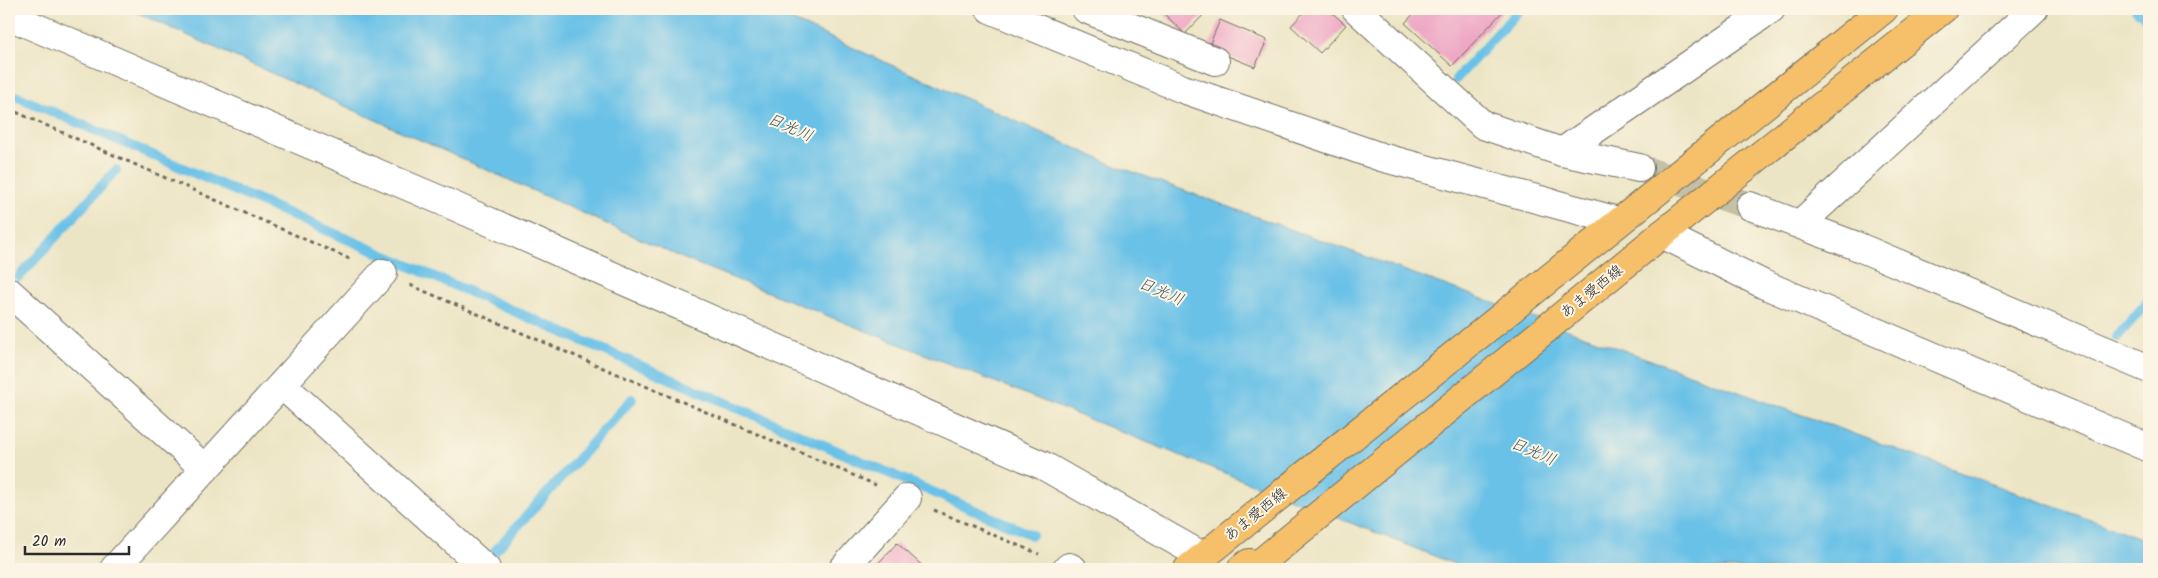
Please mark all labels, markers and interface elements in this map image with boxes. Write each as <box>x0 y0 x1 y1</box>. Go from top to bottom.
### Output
water label: 日光川 <box>763 107 817 149</box>
street label: あま愛西線 <box>1555 259 1629 325</box>
water label: 日光川 <box>1134 271 1188 313</box>
water label: 日光川 <box>1506 431 1560 473</box>
street label: あま愛西線 <box>1219 482 1293 548</box>
scale bar <box>25 523 129 555</box>
text: 20 m <box>32 530 66 554</box>

